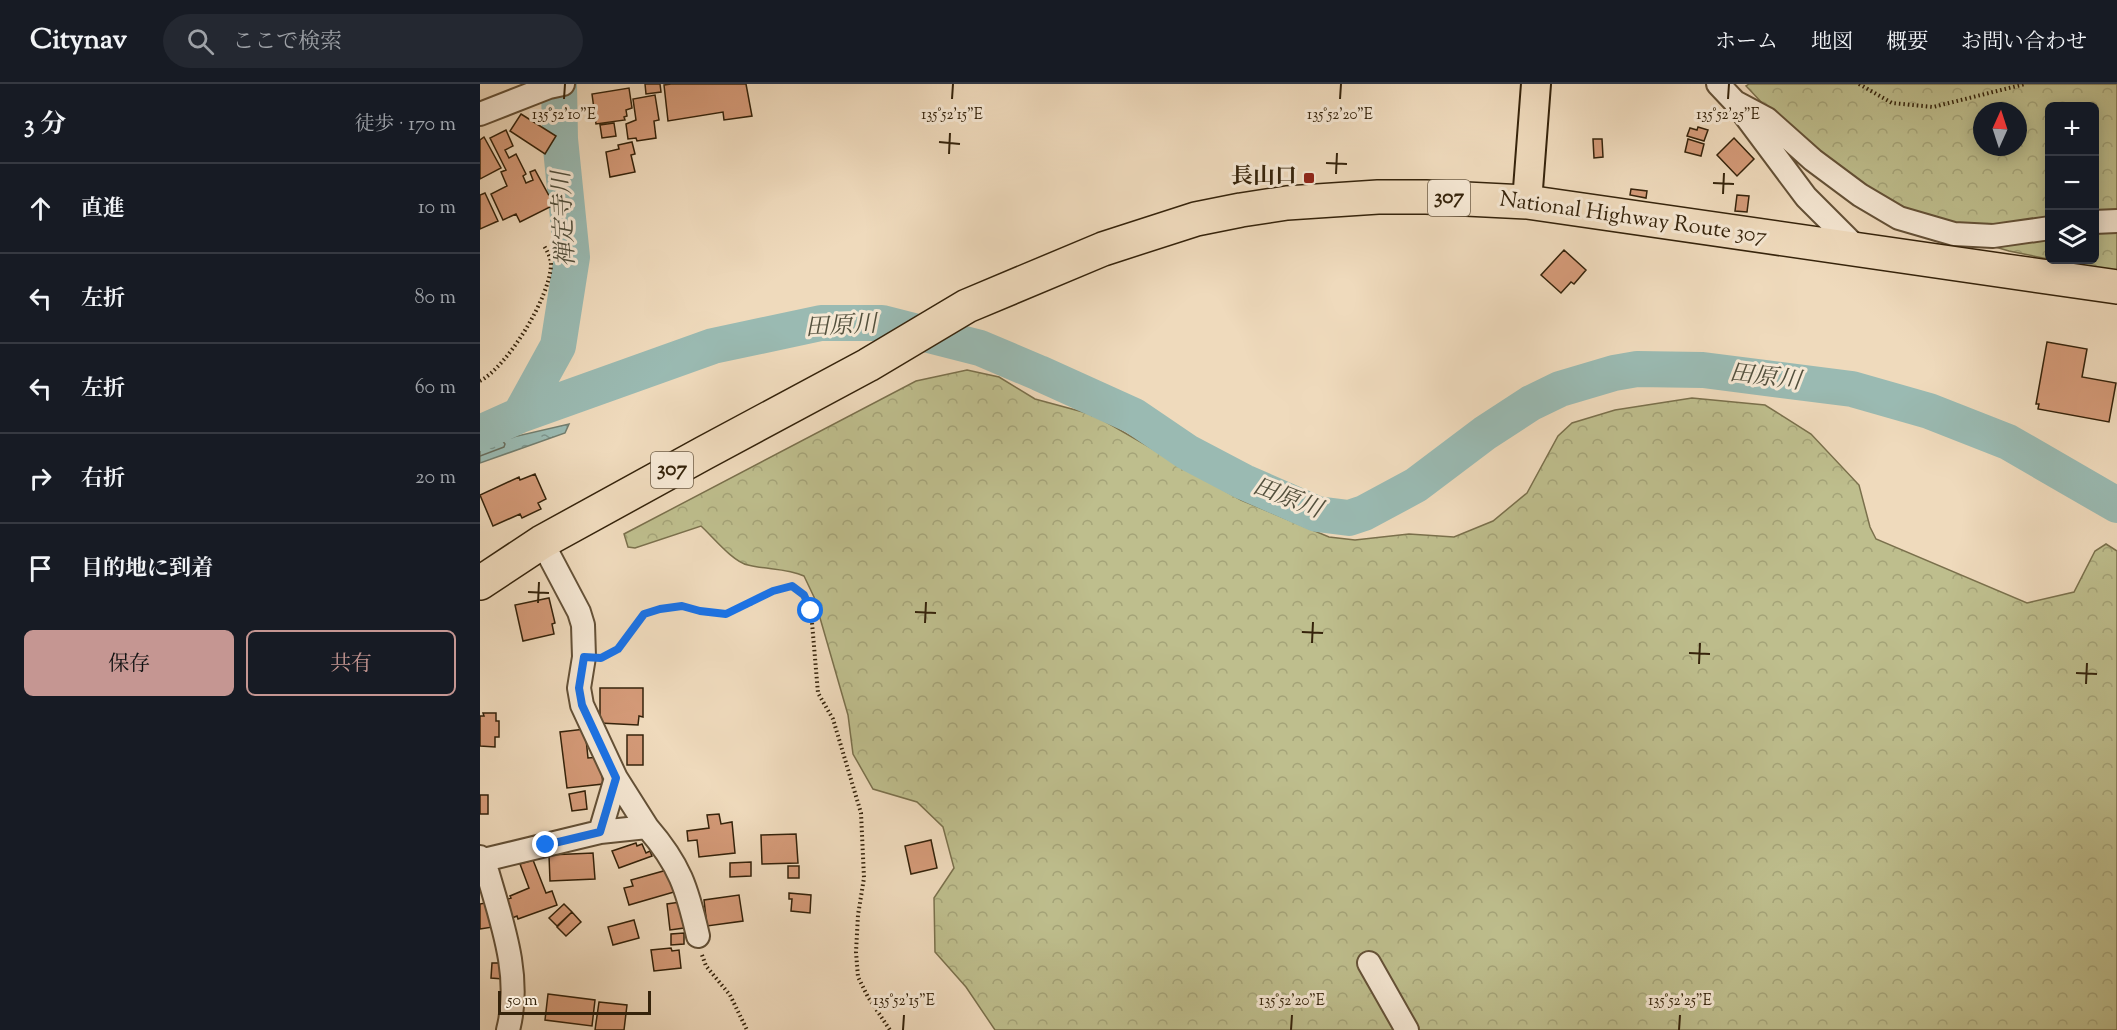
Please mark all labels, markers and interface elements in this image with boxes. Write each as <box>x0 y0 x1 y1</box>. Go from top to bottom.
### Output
search box <box>163 14 583 68</box>
text: Citynav <box>30 21 127 61</box>
icon: search <box>184 25 217 58</box>
text: ここで検索 <box>232 27 342 59</box>
text: ホーム <box>1715 28 1778 58</box>
text: 地図 <box>1811 28 1853 58</box>
text: 概要 <box>1886 28 1928 58</box>
text: お問い合わせ <box>1961 28 2087 58</box>
north arrow <box>1973 102 2027 156</box>
map controls <box>2045 102 2099 264</box>
button: + <box>2045 102 2099 156</box>
text: 135°52'10"E <box>532 105 596 126</box>
text: 135°52'15"E <box>921 105 983 126</box>
text: 135°52'20"E <box>1307 105 1373 126</box>
text: 135°52'25"E <box>1696 105 1760 126</box>
text: 3 分 <box>24 107 66 144</box>
text: 徒歩 · 170 m <box>355 111 456 140</box>
button: − <box>2045 156 2099 210</box>
place label: 長山口 <box>1231 162 1297 194</box>
water label: 禅定寺川 <box>545 167 584 268</box>
marker: 長山口 <box>1302 171 1316 185</box>
road number: 307 <box>1428 180 1470 216</box>
street label: National Highway Route 307 <box>1497 184 1769 254</box>
icon: ahead <box>24 192 57 225</box>
text: 直進 <box>81 194 125 226</box>
text: 10 m <box>418 194 456 223</box>
button: layers <box>2045 210 2099 264</box>
icon: left <box>24 282 57 315</box>
text: 左折 <box>81 284 125 316</box>
text: 80 m <box>415 284 456 313</box>
water label: 田原川 <box>804 308 881 346</box>
water label: 田原川 <box>1727 357 1806 400</box>
icon: left <box>24 372 57 405</box>
text: 左折 <box>81 374 125 406</box>
text: 60 m <box>415 374 456 403</box>
road number: 307 <box>651 452 693 488</box>
icon: right <box>24 462 57 495</box>
text: 右折 <box>81 464 125 496</box>
text: 20 m <box>415 464 456 493</box>
water label: 田原川 <box>1247 470 1330 529</box>
icon: arrive <box>24 552 57 585</box>
text: 目的地に到着 <box>81 554 213 586</box>
route start <box>797 597 823 623</box>
button: 保存 <box>24 630 234 696</box>
button: 共有 <box>246 630 456 696</box>
route end <box>532 831 558 857</box>
scale bar <box>498 988 651 1016</box>
text: 50 m <box>507 990 538 1013</box>
text: 135°52'15"E <box>873 991 935 1012</box>
text: 135°52'20"E <box>1259 991 1325 1012</box>
text: 135°52'25"E <box>1648 991 1712 1012</box>

